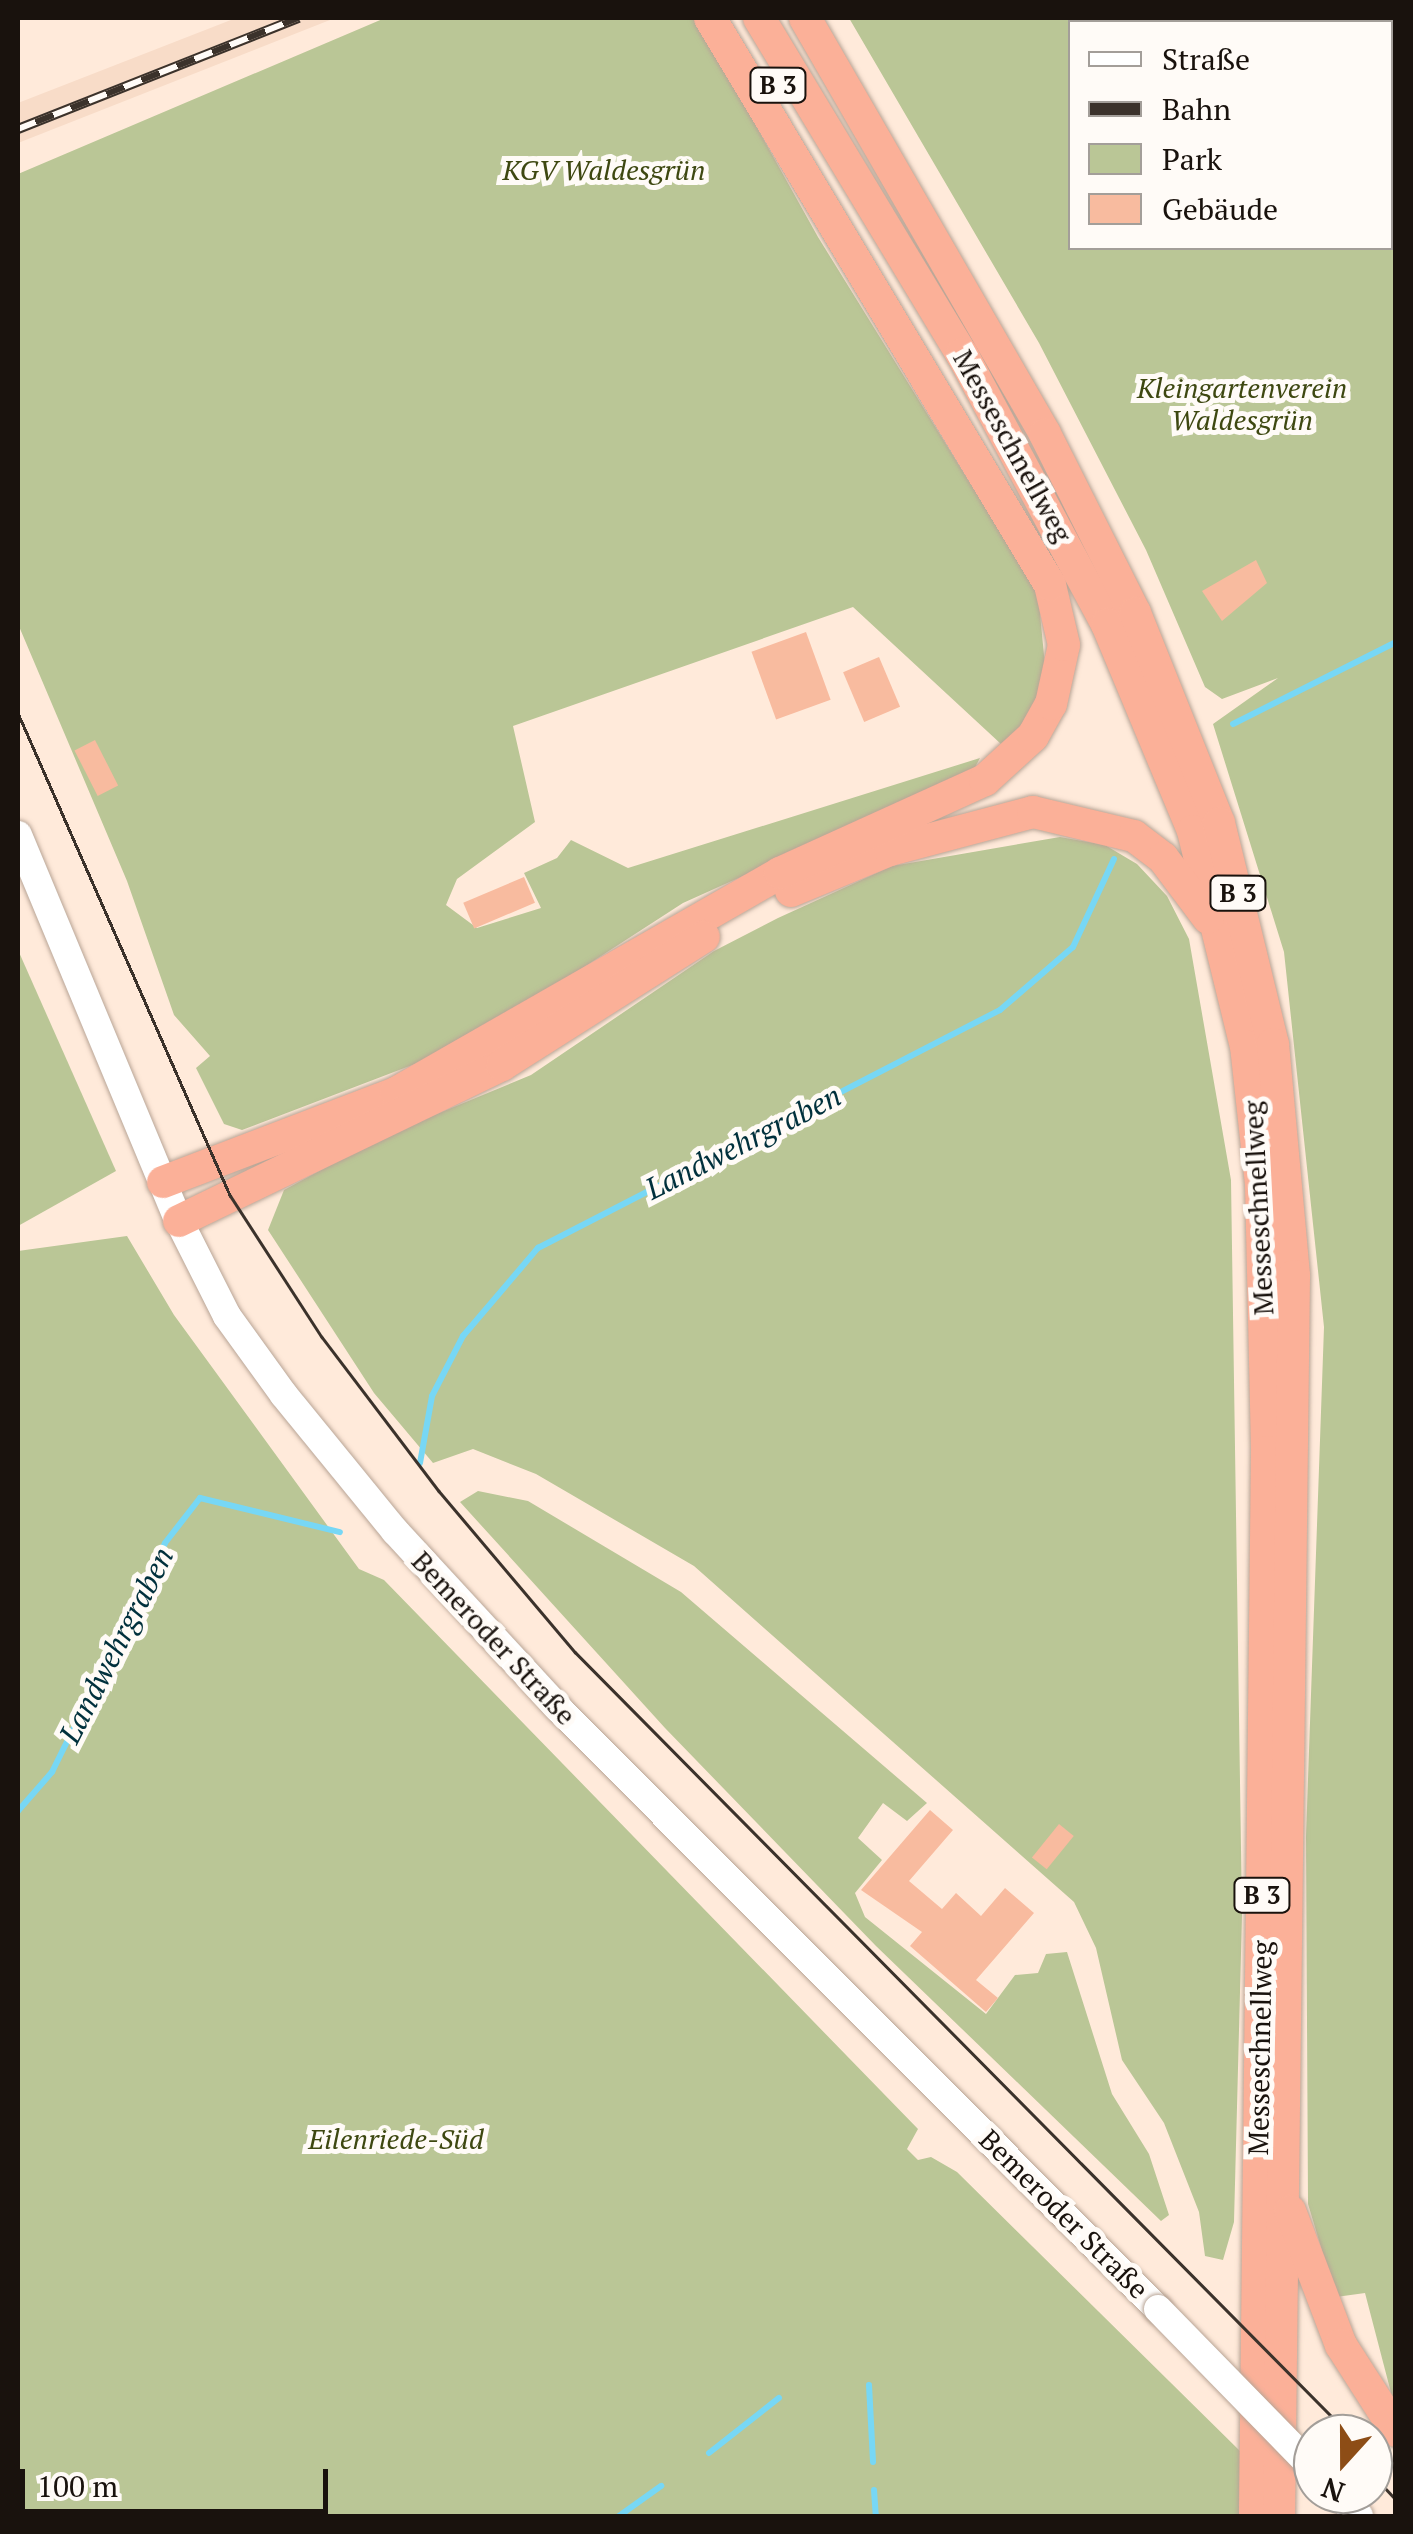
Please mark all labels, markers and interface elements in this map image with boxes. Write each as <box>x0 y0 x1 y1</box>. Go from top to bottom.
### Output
legend <box>1068 20 1393 250</box>
text: Straße <box>1162 39 1250 79</box>
road number: B 3 <box>748 65 808 105</box>
text: Bahn <box>1162 89 1231 129</box>
text: Park <box>1162 139 1222 179</box>
park label: KGV Waldesgrün <box>502 153 706 187</box>
text: Gebäude <box>1162 189 1278 229</box>
street label: Messeschnellweg <box>946 344 1080 548</box>
park label: Kleingartenverein Waldesgrün <box>1137 371 1347 437</box>
road number: B 3 <box>1208 873 1268 913</box>
water label: Landwehrgraben <box>639 1077 847 1207</box>
street label: Messeschnellweg <box>1236 1100 1280 1316</box>
water label: Landwehrgraben <box>51 1541 181 1749</box>
street label: Bemeroder Straße <box>405 1544 583 1732</box>
road number: B 3 <box>1232 1875 1292 1915</box>
street label: Messeschnellweg <box>1241 1940 1279 2156</box>
park label: Eilenriede-Süd <box>308 2122 484 2156</box>
street label: Bemeroder Straße <box>972 2122 1156 2306</box>
north arrow <box>1293 2414 1393 2514</box>
scale bar <box>25 2449 332 2511</box>
text: 100 m <box>37 2466 118 2506</box>
text: N <box>1316 2470 1349 2512</box>

